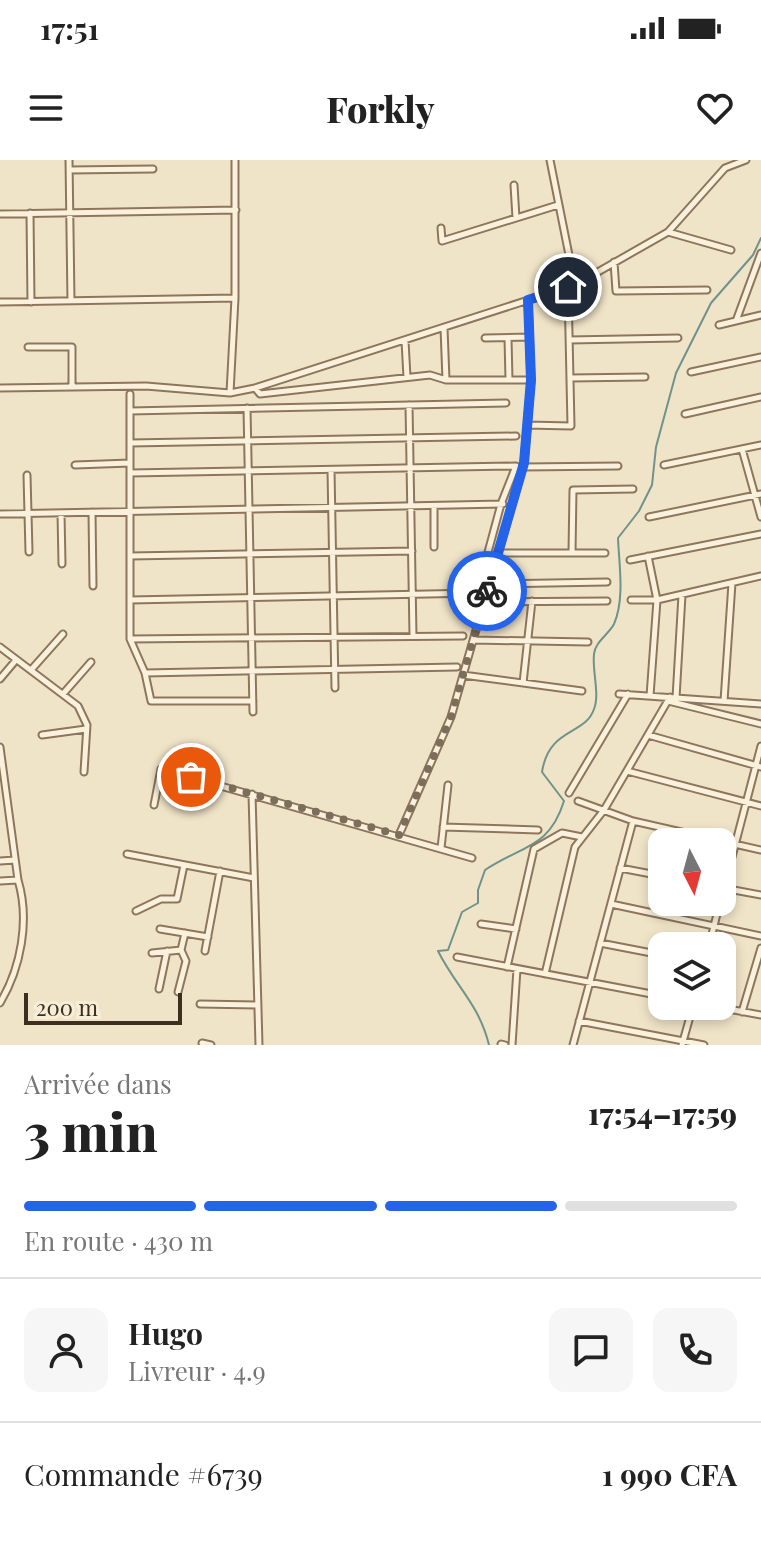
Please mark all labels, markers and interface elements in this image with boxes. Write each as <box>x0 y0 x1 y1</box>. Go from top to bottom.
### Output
text: 17:51 <box>40 8 99 48</box>
text: Forkly <box>326 84 435 132</box>
icon: menu <box>24 86 68 130</box>
icon: heart <box>693 86 737 130</box>
pin <box>534 253 602 321</box>
icon: home <box>546 265 590 309</box>
courier <box>447 551 527 631</box>
icon: bike <box>465 569 509 613</box>
pin <box>157 743 225 811</box>
icon: bag <box>169 755 213 799</box>
north arrow <box>648 828 736 916</box>
map controls <box>648 828 736 1020</box>
button: layers <box>648 932 736 1020</box>
scale bar <box>24 989 182 1025</box>
text: 200 m <box>36 992 98 1022</box>
text: Arrivée dans <box>24 1066 172 1101</box>
text: 17:54–17:59 <box>588 1093 737 1133</box>
text: 3 min <box>24 1096 158 1165</box>
text: En route · 430 m <box>24 1223 213 1258</box>
button: person <box>24 1308 108 1392</box>
button: chat <box>549 1308 633 1392</box>
button: phone <box>653 1308 737 1392</box>
text: Hugo <box>128 1313 203 1353</box>
text: Livreur · 4.9 <box>128 1353 266 1388</box>
text: Commande #6739 <box>24 1454 263 1494</box>
text: 1 990 CFA <box>602 1454 737 1494</box>

